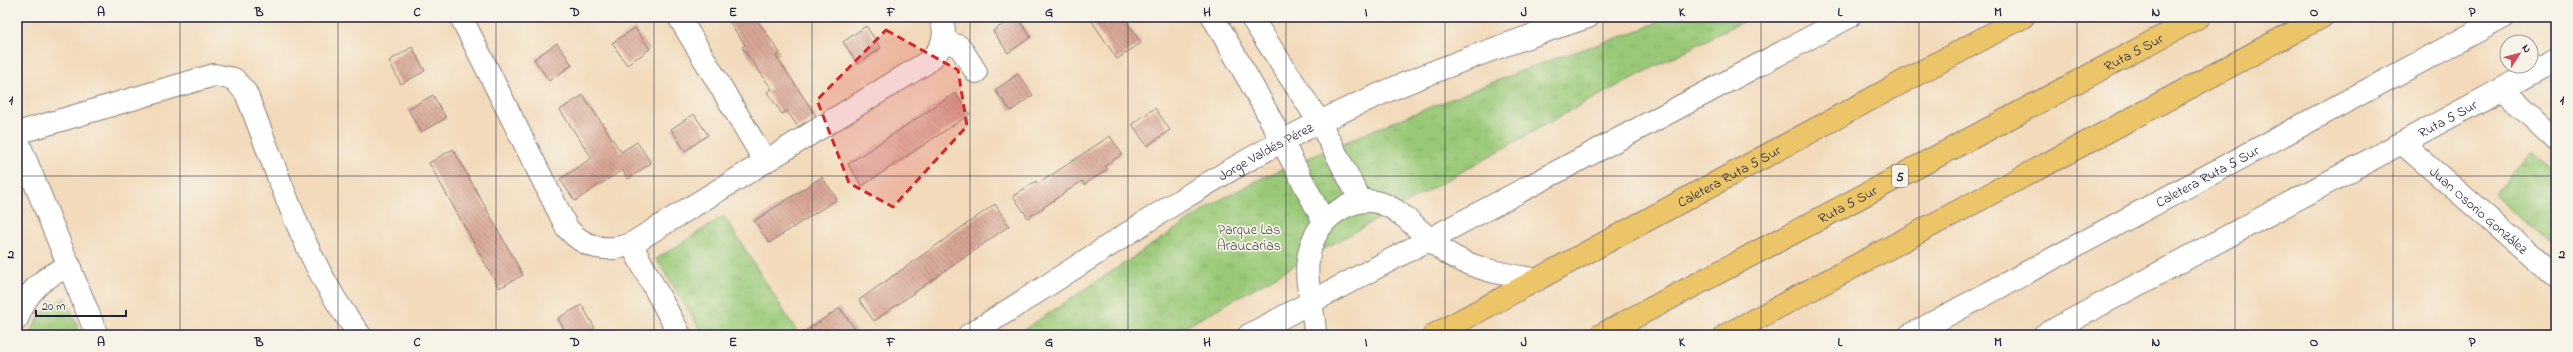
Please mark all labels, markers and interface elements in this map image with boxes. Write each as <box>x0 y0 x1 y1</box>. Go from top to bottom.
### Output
text: A <box>97 3 105 22</box>
text: B <box>254 3 264 22</box>
text: C <box>413 3 421 22</box>
text: D <box>569 3 580 22</box>
text: E <box>729 3 737 22</box>
text: F <box>886 3 896 22</box>
text: G <box>1045 3 1053 22</box>
text: H <box>1203 3 1211 22</box>
text: I <box>1364 3 1368 22</box>
text: J <box>1521 3 1527 22</box>
text: K <box>1679 3 1686 22</box>
text: L <box>1838 3 1844 22</box>
text: M <box>1994 3 2002 22</box>
text: N <box>2152 3 2161 22</box>
text: O <box>2310 3 2319 22</box>
text: P <box>2469 3 2476 22</box>
street label: Ruta 5 Sur <box>2101 29 2168 78</box>
north arrow <box>2499 34 2539 74</box>
text: N <box>2518 41 2535 56</box>
text: 1 <box>9 91 14 110</box>
text: 1 <box>2560 91 2565 110</box>
street label: Ruta 5 Sur <box>2415 95 2482 144</box>
street label: Jorge Valdés Pérez <box>1215 118 1318 187</box>
street label: Caletera Ruta 5 Sur <box>1674 140 1785 214</box>
street label: Caletera Ruta 5 Sur <box>2152 141 2264 214</box>
street label: Juan Osorio González <box>2424 162 2532 260</box>
road number: 5 <box>1892 165 1908 187</box>
street label: Ruta 5 Sur <box>1815 181 1882 230</box>
park label: Parque Las Araucarias <box>1217 220 1281 257</box>
text: 2 <box>7 245 15 264</box>
text: 2 <box>2558 245 2566 264</box>
scale bar <box>36 292 126 318</box>
text: 20 m <box>42 298 65 316</box>
text: A <box>97 333 105 352</box>
text: B <box>254 333 264 352</box>
text: C <box>413 333 421 352</box>
text: D <box>569 333 580 352</box>
text: E <box>729 333 737 352</box>
text: F <box>886 333 896 352</box>
text: G <box>1045 333 1053 352</box>
text: H <box>1203 333 1211 352</box>
text: I <box>1364 333 1368 352</box>
text: J <box>1521 333 1527 352</box>
text: K <box>1679 333 1686 352</box>
text: L <box>1838 333 1844 352</box>
text: M <box>1994 333 2002 352</box>
text: N <box>2152 333 2161 352</box>
text: O <box>2310 333 2319 352</box>
text: P <box>2469 333 2476 352</box>

